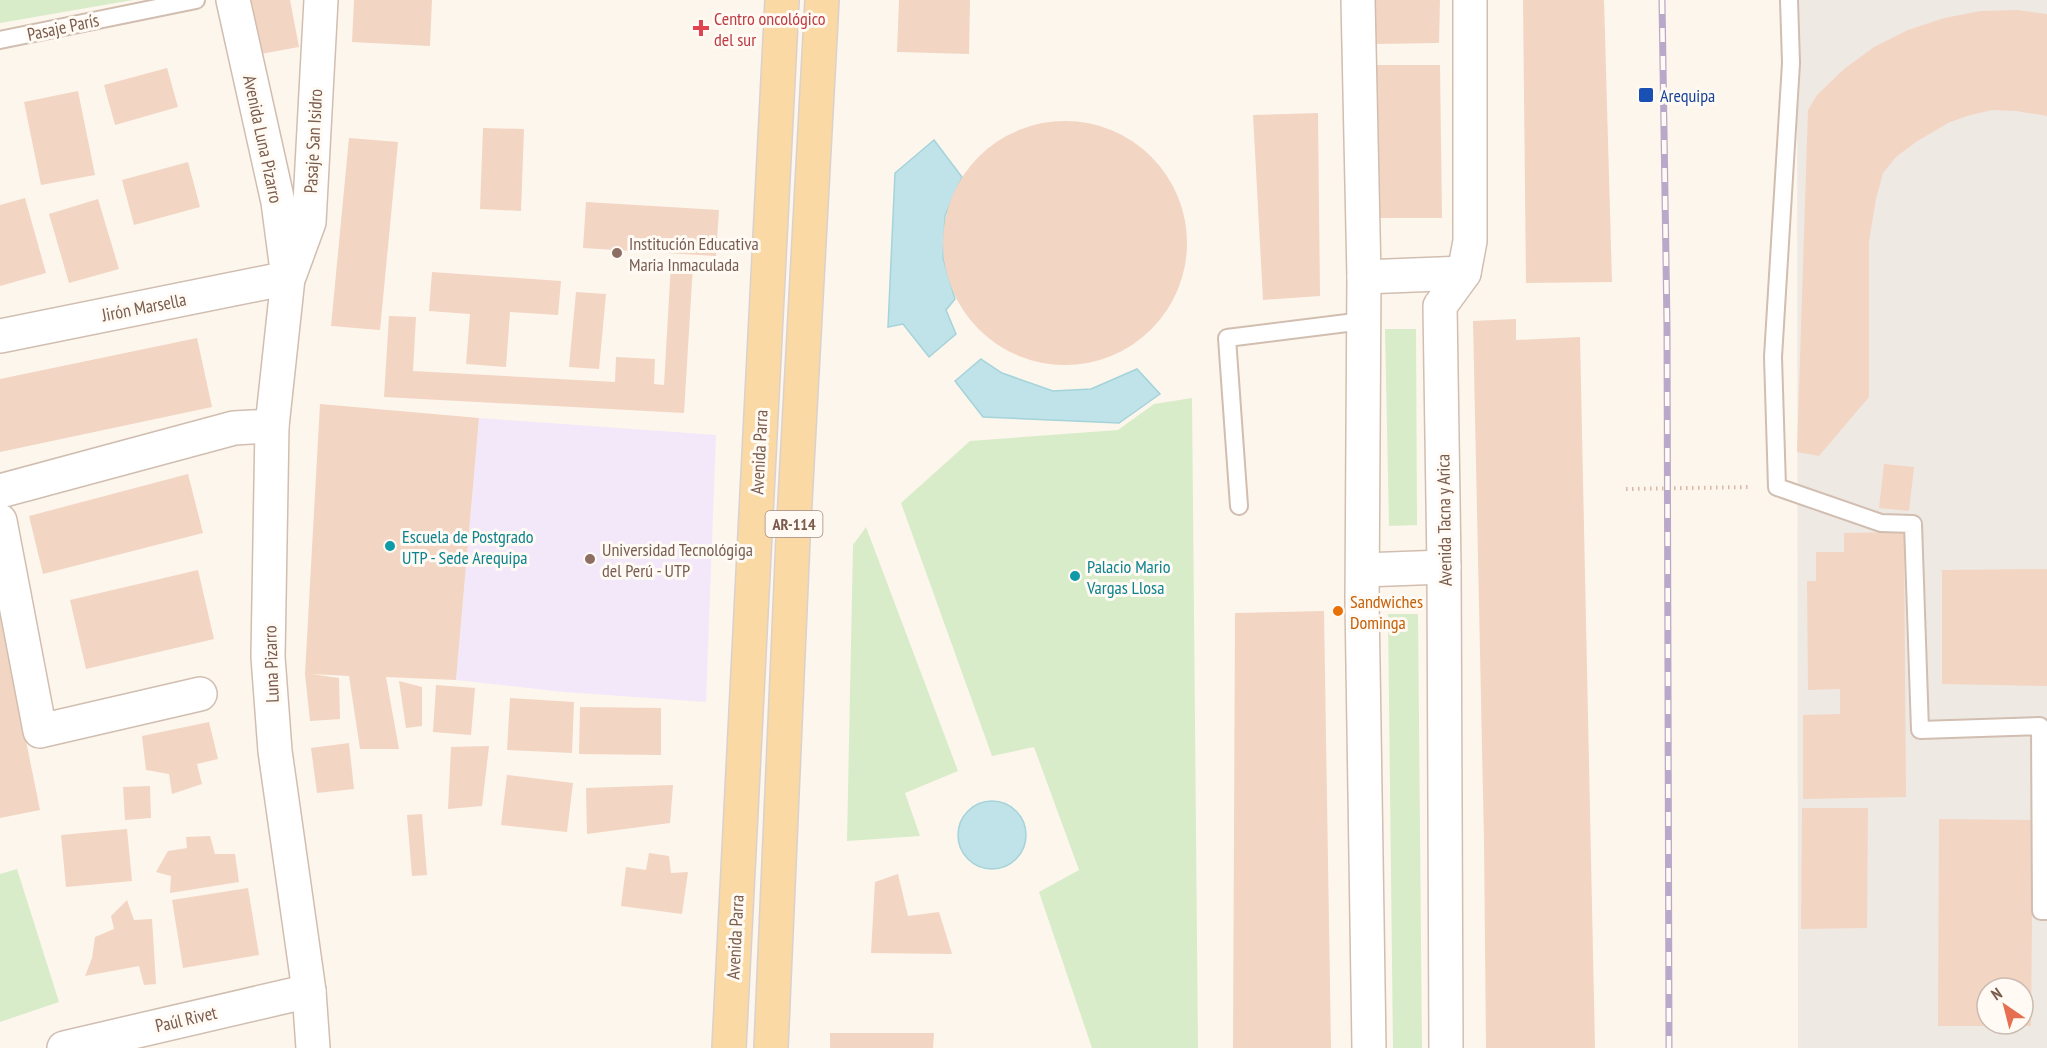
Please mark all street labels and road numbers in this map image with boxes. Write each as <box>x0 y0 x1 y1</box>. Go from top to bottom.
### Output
street label: Pasaje París <box>25 8 101 46</box>
street label: Avenida Luna Pizarro <box>238 73 288 205</box>
street label: Pasaje San Isidro <box>299 88 327 194</box>
street label: Jirón Marsella <box>99 288 188 327</box>
street label: Avenida Parra <box>745 409 773 495</box>
street label: Avenida Tacna y Arica <box>1431 454 1457 586</box>
road number: AR-114 <box>766 511 822 537</box>
street label: Luna Pizarro <box>258 625 284 703</box>
street label: Avenida Parra <box>721 894 749 980</box>
street label: Paúl Rivet <box>153 1001 219 1037</box>

